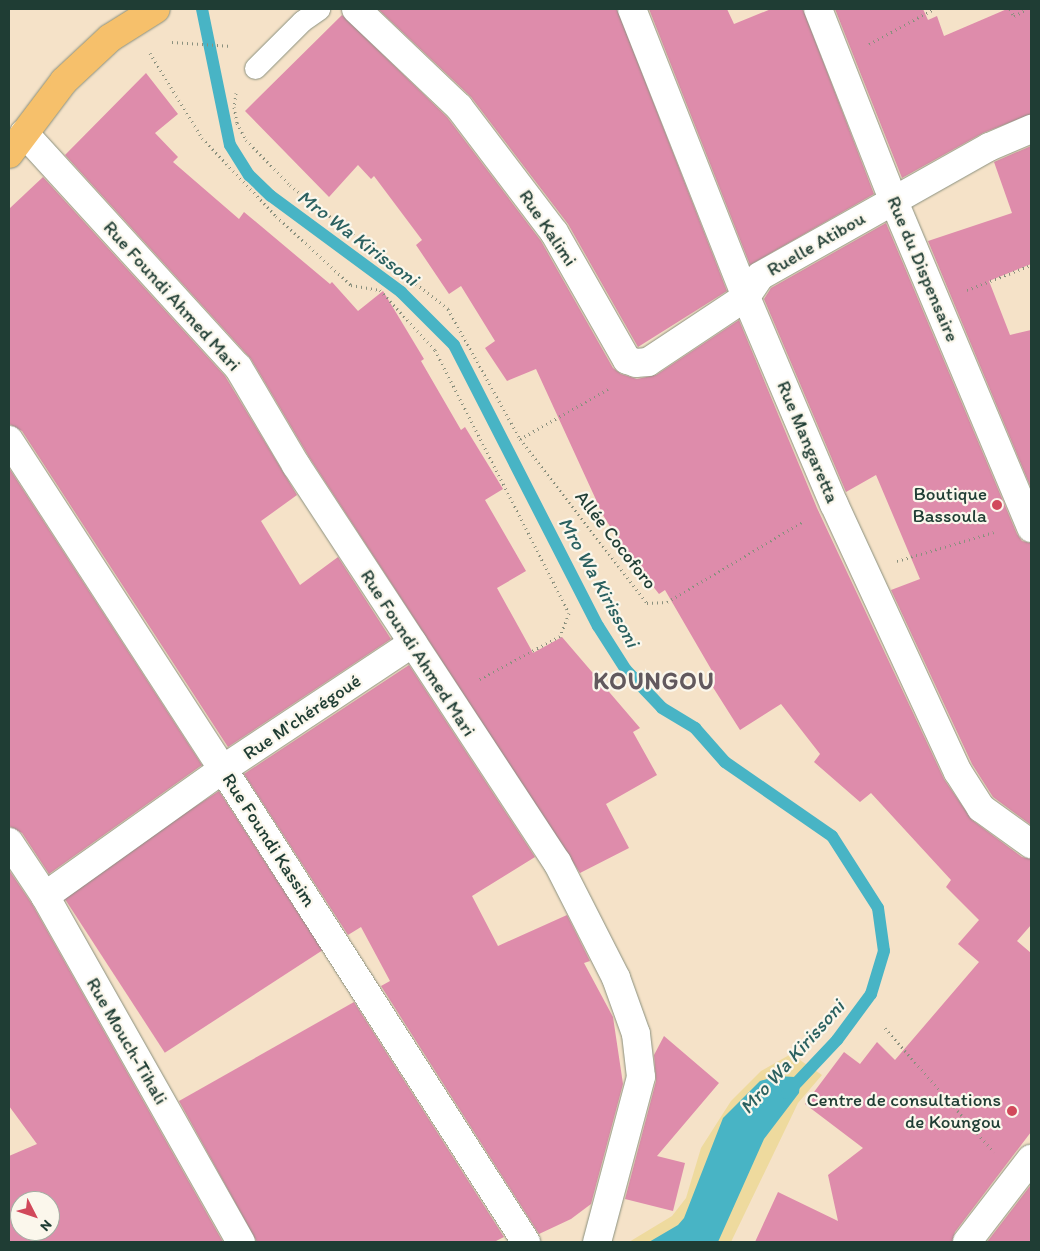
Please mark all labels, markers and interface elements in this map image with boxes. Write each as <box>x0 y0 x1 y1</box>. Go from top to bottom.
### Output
water label: Mro Wa Kirissoni <box>293 185 423 291</box>
street label: Rue Kalimi <box>514 185 582 271</box>
street label: Rue du Dispensaire <box>882 193 964 345</box>
street label: Ruelle Atibou <box>763 207 869 281</box>
street label: Rue Foundi Ahmed Mari <box>99 217 245 375</box>
street label: Rue Mangaretta <box>772 378 844 506</box>
place label: Boutique Bassoula <box>912 483 987 527</box>
street label: Allée Cocoforo <box>570 486 662 594</box>
marker: Boutique Bassoula <box>991 499 1003 511</box>
water label: Mro Wa Kirissoni <box>553 513 645 651</box>
street label: Rue Foundi Ahmed Mari <box>356 566 480 740</box>
district label: KOUNGOU <box>592 667 716 695</box>
street label: Rue M'chérégoué <box>239 669 365 765</box>
street label: Rue Foundi Kassim <box>217 769 321 911</box>
street label: Rue Mouch-Tihali <box>82 974 172 1108</box>
water label: Mro Wa Kirissoni <box>735 995 849 1119</box>
place label: Centre de consultations de Koungou <box>806 1089 1001 1133</box>
marker: Centre de consultations de Koungou <box>1005 1104 1019 1118</box>
north arrow <box>10 1191 60 1241</box>
text: N <box>36 1216 55 1235</box>

